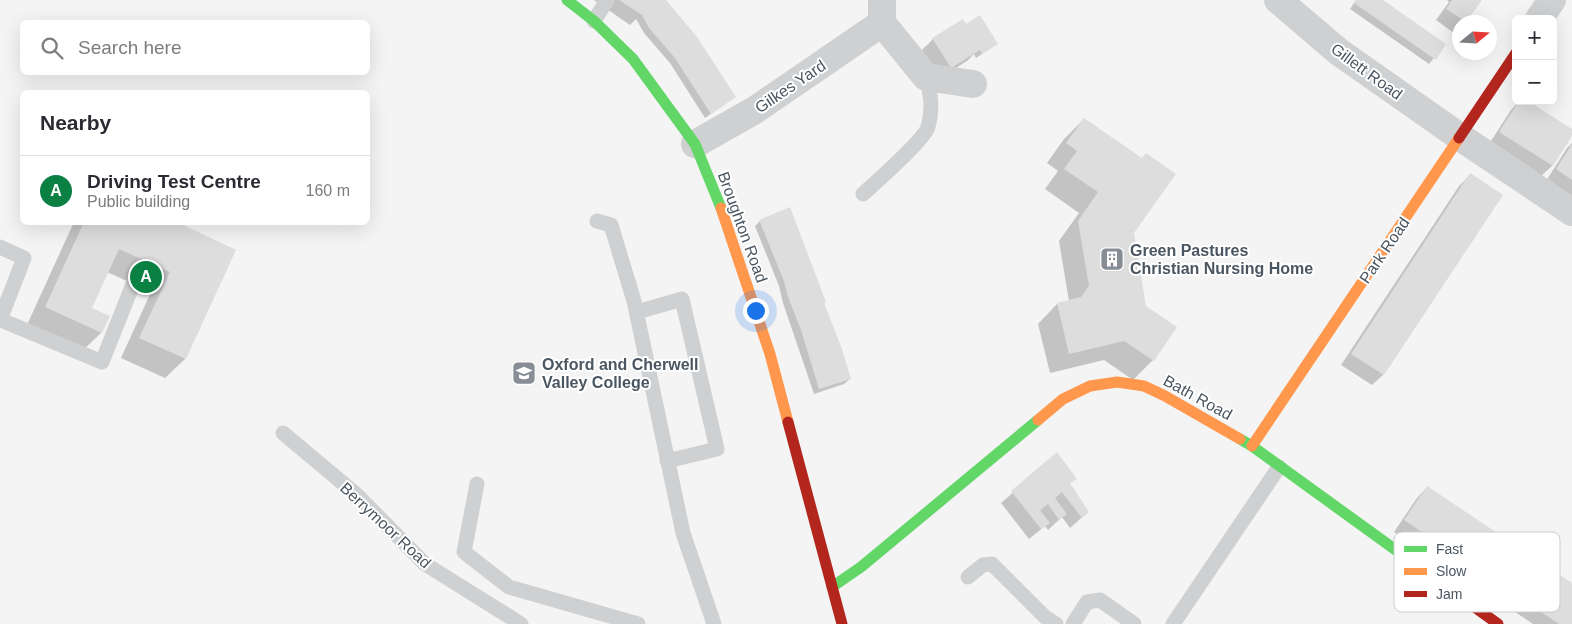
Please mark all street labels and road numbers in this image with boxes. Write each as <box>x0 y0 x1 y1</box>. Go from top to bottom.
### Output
street label: Gillett Road <box>1328 40 1406 103</box>
street label: Gilkes Yard <box>752 57 829 116</box>
street label: Broughton Road <box>715 170 770 285</box>
street label: Park Road <box>1356 214 1413 286</box>
street label: Bath Road <box>1161 372 1235 423</box>
street label: Berrymoor Road <box>337 479 434 572</box>

